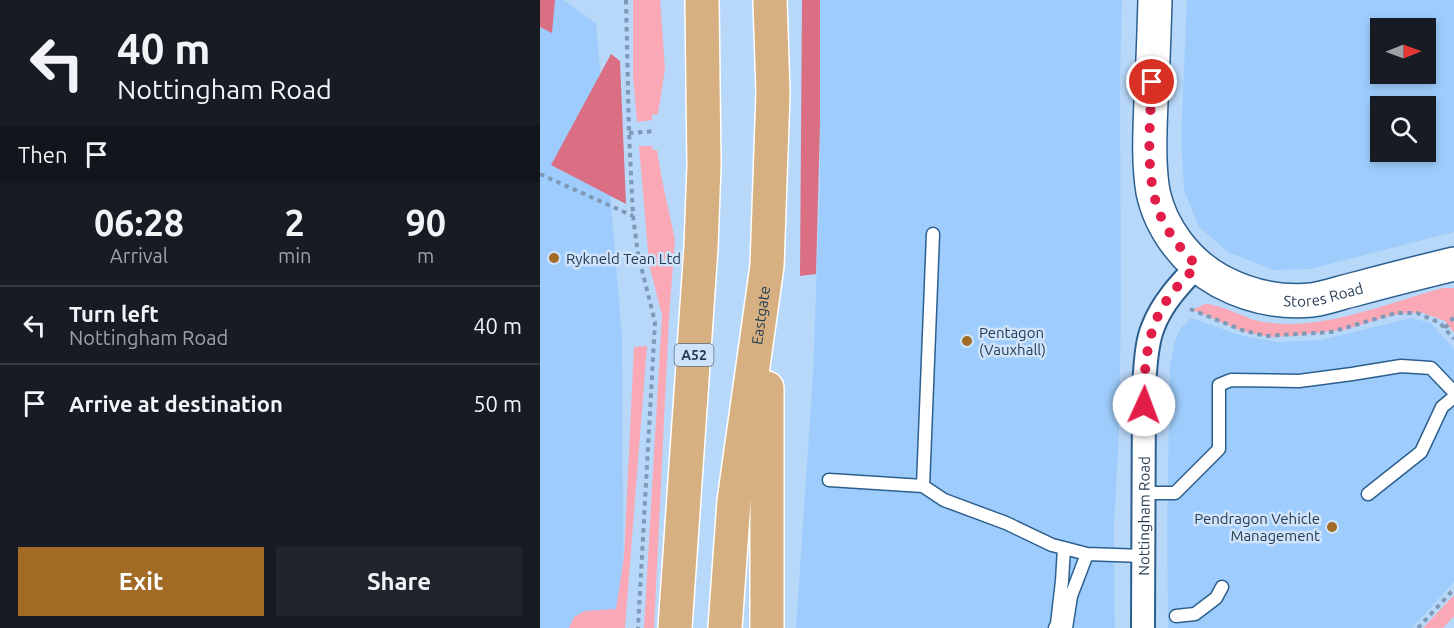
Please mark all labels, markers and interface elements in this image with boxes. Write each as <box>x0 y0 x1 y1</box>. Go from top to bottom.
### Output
north arrow <box>1370 18 1436 84</box>
map controls <box>1370 18 1436 162</box>
icon: left <box>18 24 96 102</box>
text: 40 m <box>117 25 211 72</box>
pin <box>1126 56 1177 107</box>
icon: arrive <box>1135 65 1168 98</box>
text: Nottingham Road <box>117 74 332 104</box>
button: search <box>1370 96 1436 162</box>
icon: arrive <box>80 138 113 171</box>
text: Then <box>18 142 68 167</box>
text: 06:28 <box>94 202 184 243</box>
text: 2 <box>285 202 305 243</box>
text: 90 <box>405 202 446 243</box>
text: Arrival <box>110 244 168 267</box>
text: min <box>278 244 312 267</box>
text: m <box>417 244 434 267</box>
place label: Rykneld Tean Ltd <box>566 250 681 267</box>
marker: Rykneld Tean Ltd <box>547 251 561 265</box>
street label: Stores Road <box>1283 279 1365 309</box>
street label: Eastgate <box>748 285 773 346</box>
text: Turn left <box>69 301 159 326</box>
icon: left <box>18 309 51 342</box>
text: 40 m <box>473 313 522 338</box>
place label: Pentagon (Vauxhall) <box>979 324 1046 358</box>
text: Nottingham Road <box>69 326 228 349</box>
marker: Pentagon (Vauxhall) <box>960 334 974 348</box>
road number: A52 <box>674 344 714 366</box>
position arrow <box>1112 373 1176 437</box>
icon: arrive <box>18 387 51 420</box>
text: Arrive at destination <box>69 391 283 416</box>
text: 50 m <box>473 391 522 416</box>
street label: Nottingham Road <box>1135 456 1152 576</box>
place label: Pendragon Vehicle Management <box>1194 510 1320 544</box>
marker: Pendragon Vehicle Management <box>1325 520 1339 534</box>
button: Exit <box>18 547 264 616</box>
button: Share <box>276 547 522 616</box>

